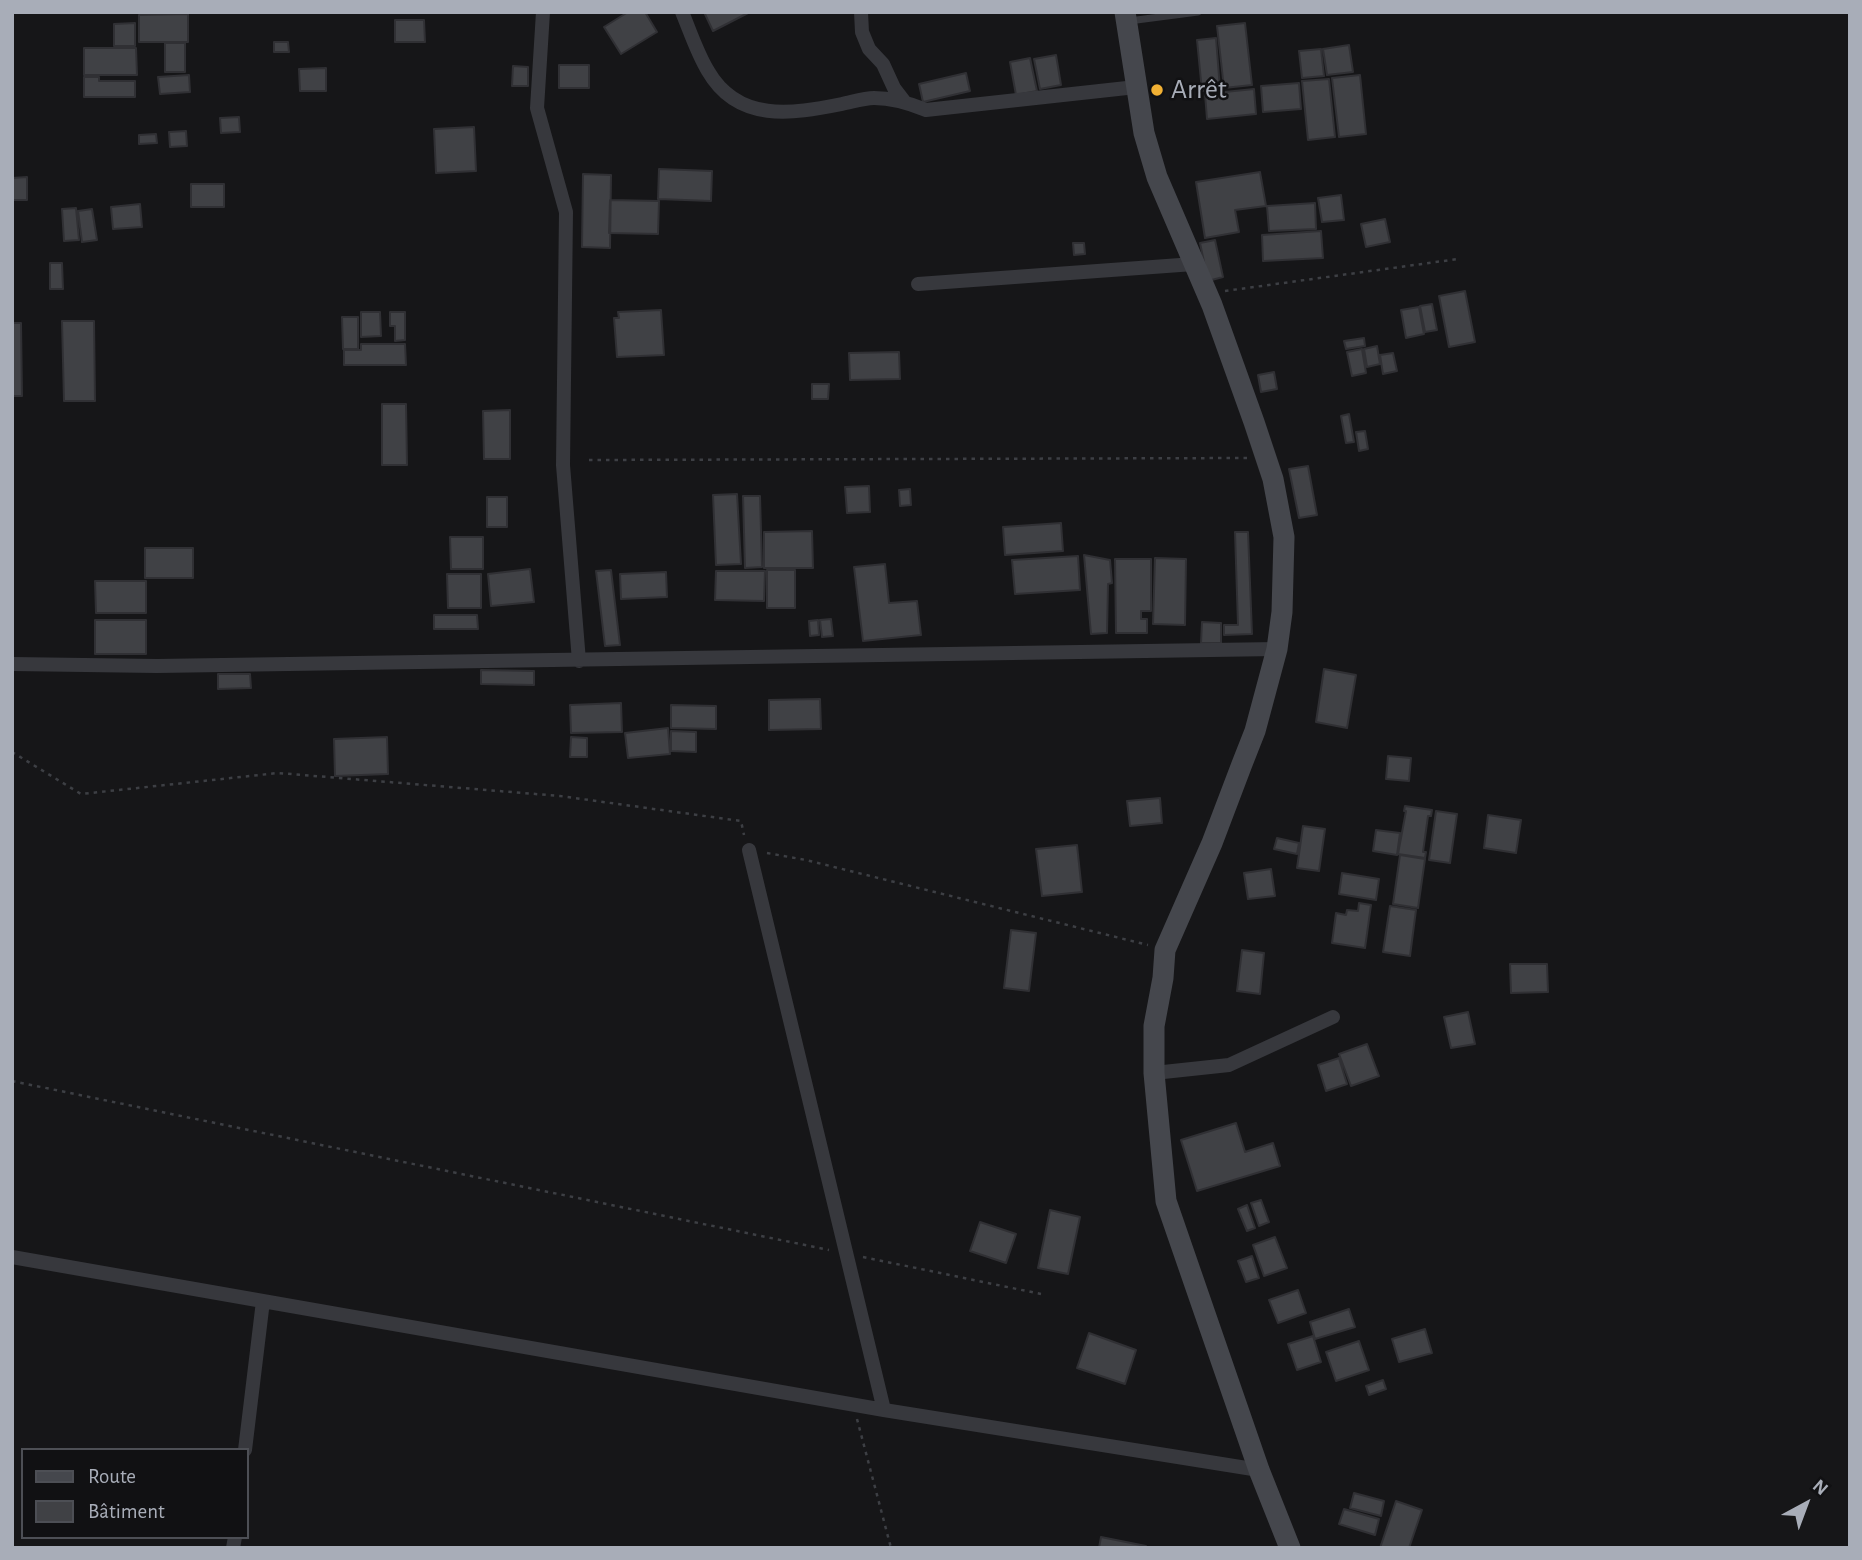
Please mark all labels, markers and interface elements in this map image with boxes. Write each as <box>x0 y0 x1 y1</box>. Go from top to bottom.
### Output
place label: Arrêt <box>1171 73 1227 107</box>
marker: Arrêt <box>1149 82 1165 98</box>
legend <box>21 1448 248 1539</box>
text: Route <box>88 1466 136 1487</box>
north arrow <box>1771 1469 1841 1539</box>
text: N <box>1809 1476 1831 1499</box>
text: Bâtiment <box>88 1501 165 1522</box>

